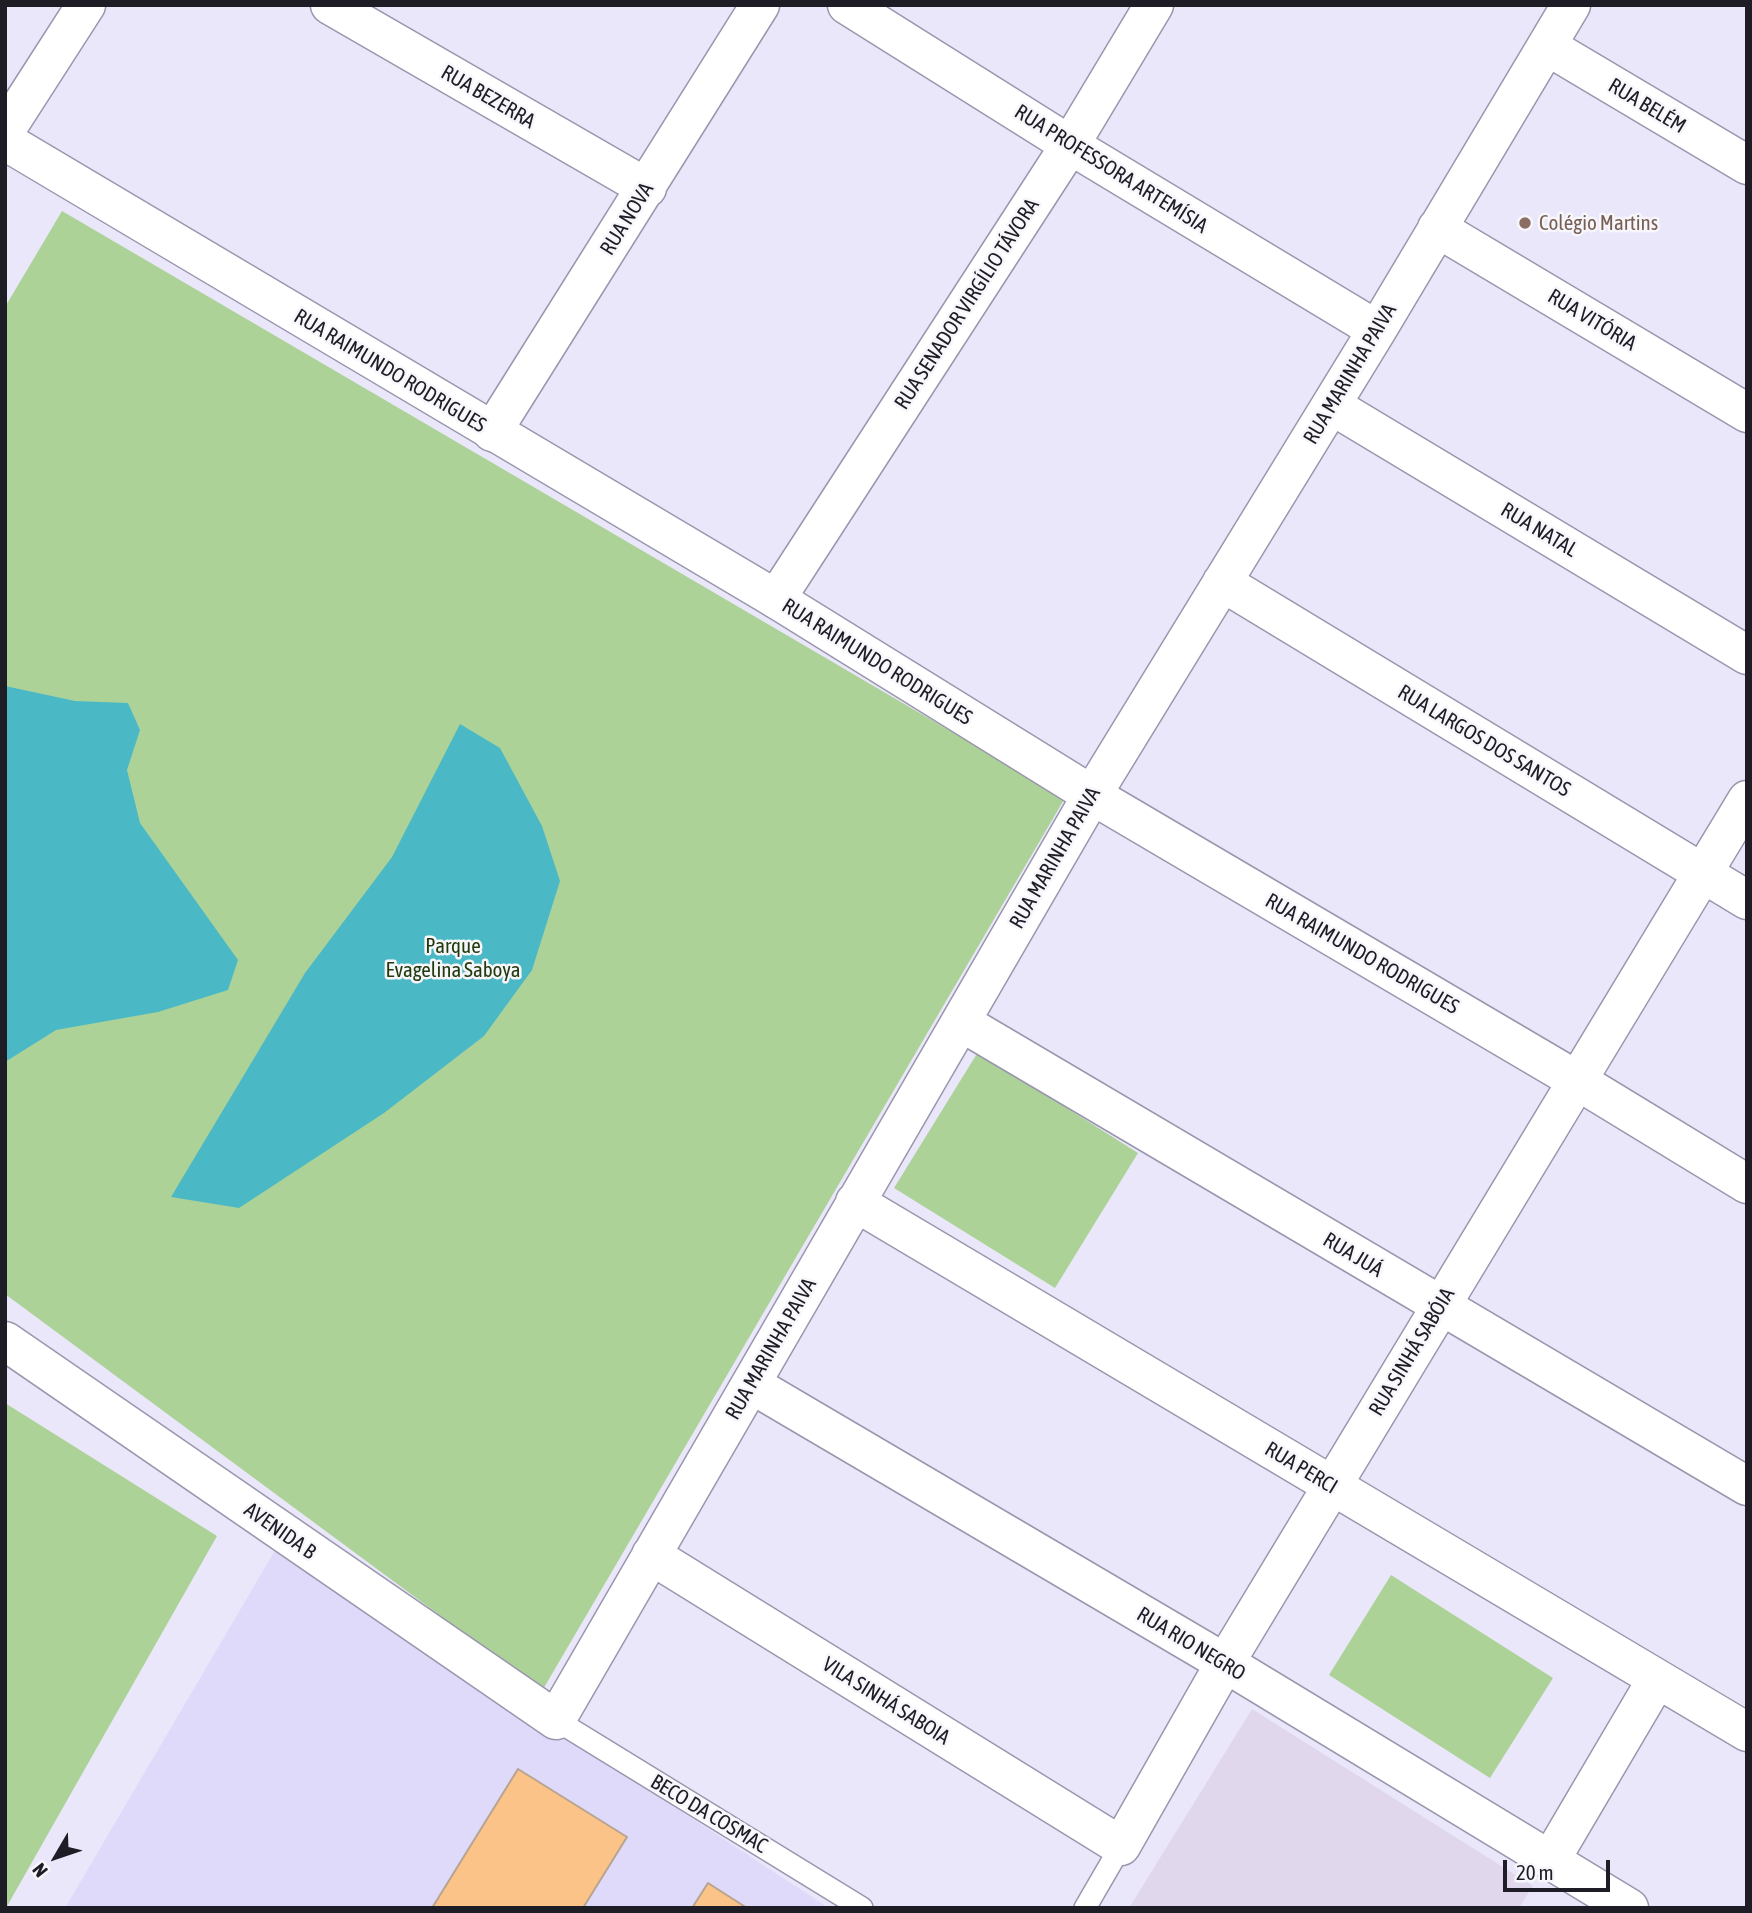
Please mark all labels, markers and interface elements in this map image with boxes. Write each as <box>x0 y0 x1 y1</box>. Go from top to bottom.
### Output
street label: RUA BEZERRA <box>436 60 540 134</box>
street label: RUA BELÉM <box>1604 73 1690 139</box>
street label: RUA PROFESSORA ARTEMÍSIA <box>1010 99 1212 239</box>
street label: RUA NOVA <box>595 178 659 260</box>
street label: RUA SENADOR VIRGÍLIO TÁVORA <box>889 194 1045 414</box>
place label: Colégio Martins <box>1539 210 1658 236</box>
marker: Colégio Martins <box>1517 215 1533 231</box>
street label: RUA VITÓRIA <box>1543 284 1641 356</box>
street label: RUA MARINHA PAIVA <box>1298 299 1402 449</box>
street label: RUA RAIMUNDO RODRIGUES <box>289 304 491 438</box>
street label: RUA NATAL <box>1496 497 1582 563</box>
street label: RUA RAIMUNDO RODRIGUES <box>777 593 977 731</box>
street label: RUA LARGOS DOS SANTOS <box>1393 679 1575 803</box>
street label: RUA MARINHA PAIVA <box>1004 783 1106 933</box>
street label: RUA RAIMUNDO RODRIGUES <box>1261 888 1463 1020</box>
park label: Parque Evagelina Saboya <box>386 933 520 983</box>
street label: RUA JUÁ <box>1318 1227 1388 1283</box>
street label: RUA MARINHA PAIVA <box>720 1274 822 1424</box>
street label: RUA SINHÁ SABÓIA <box>1364 1283 1460 1421</box>
street label: RUA PERCI <box>1260 1436 1342 1500</box>
street label: AVENIDA B <box>239 1497 321 1565</box>
street label: RUA RIO NEGRO <box>1132 1602 1250 1686</box>
street label: VILA SINHÁ SABOIA <box>817 1652 955 1750</box>
street label: BECO DA COSMAC <box>646 1769 772 1859</box>
north arrow <box>21 1822 91 1892</box>
scale bar <box>1507 1846 1614 1890</box>
text: N <box>28 1859 52 1881</box>
text: 20 m <box>1516 1860 1554 1884</box>

